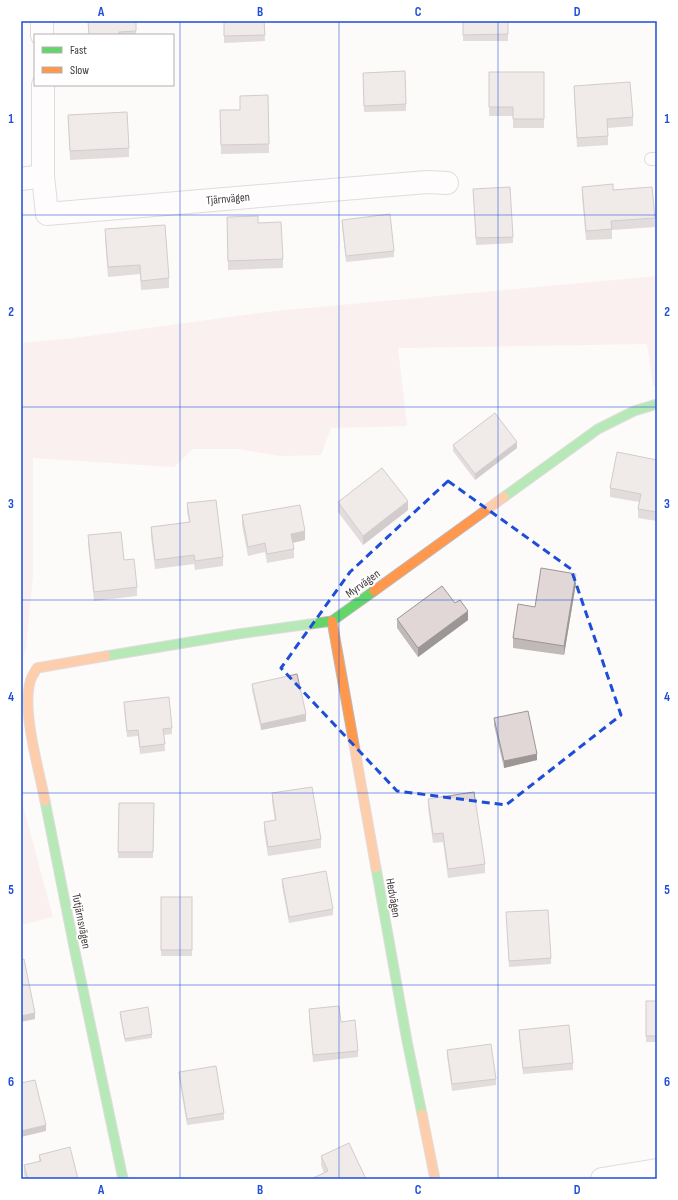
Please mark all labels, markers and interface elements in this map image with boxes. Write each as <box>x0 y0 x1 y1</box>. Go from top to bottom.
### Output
text: A <box>97 4 105 20</box>
text: B <box>257 4 263 20</box>
text: C <box>415 4 422 20</box>
text: D <box>574 4 581 20</box>
legend <box>34 34 174 86</box>
text: Fast <box>70 43 87 58</box>
text: Slow <box>70 63 89 78</box>
text: 1 <box>8 111 14 127</box>
text: 1 <box>664 111 670 127</box>
street label: Tjärnvägen <box>205 190 251 208</box>
text: 2 <box>8 304 14 320</box>
text: 2 <box>664 304 670 320</box>
text: 3 <box>8 496 14 512</box>
text: 3 <box>664 496 670 512</box>
street label: Myrvägen <box>343 566 383 602</box>
text: 4 <box>8 689 14 705</box>
text: 4 <box>664 689 670 705</box>
street label: Hedvägen <box>382 877 404 919</box>
text: 5 <box>8 882 14 898</box>
text: 5 <box>664 882 670 898</box>
street label: Tutjärnsvägen <box>68 892 94 950</box>
text: 6 <box>8 1074 14 1090</box>
text: 6 <box>664 1074 670 1090</box>
text: A <box>97 1182 105 1198</box>
text: B <box>257 1182 263 1198</box>
text: C <box>415 1182 422 1198</box>
text: D <box>574 1182 581 1198</box>

